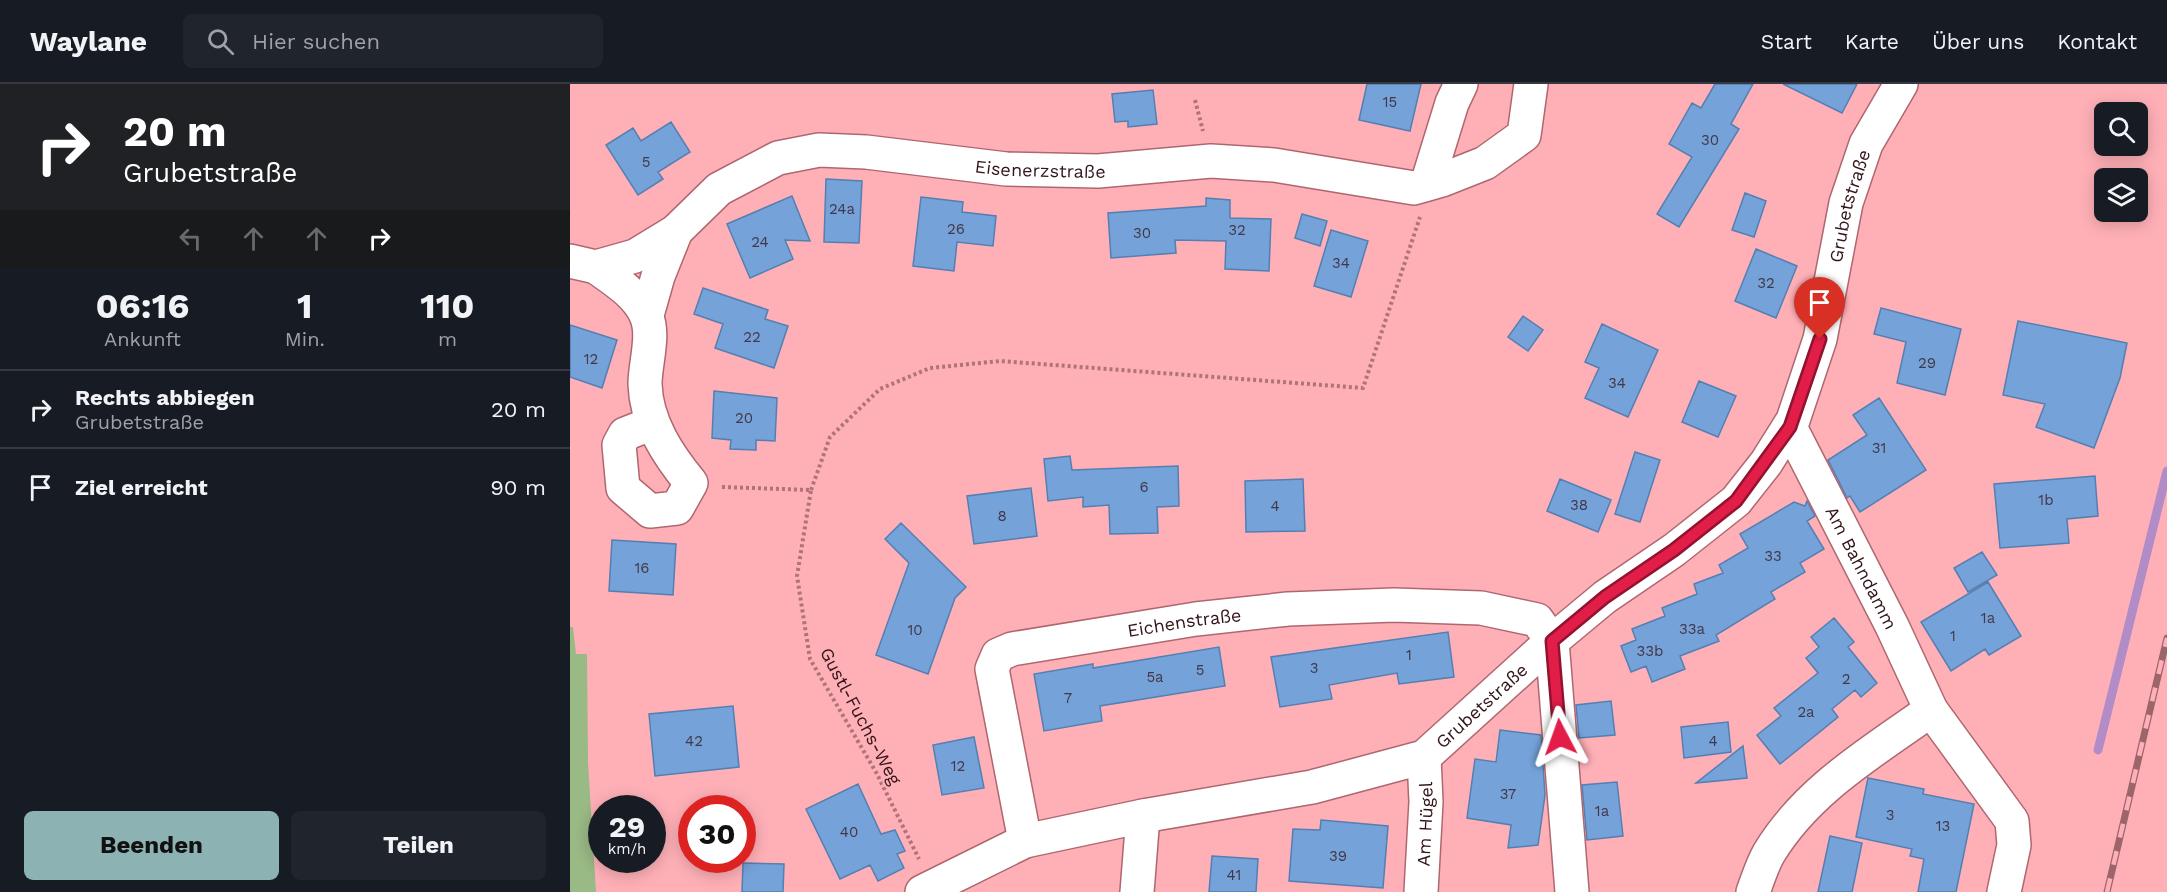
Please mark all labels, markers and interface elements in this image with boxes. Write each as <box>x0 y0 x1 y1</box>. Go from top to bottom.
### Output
search box <box>183 14 603 68</box>
text: Waylane <box>30 25 147 58</box>
icon: search <box>204 25 237 58</box>
text: Hier suchen <box>252 29 380 54</box>
text: Start <box>1761 29 1812 54</box>
text: Karte <box>1845 29 1899 54</box>
text: Über uns <box>1932 29 2024 54</box>
text: Kontakt <box>2057 29 2137 54</box>
house number: 15 <box>1383 93 1397 111</box>
map controls <box>2094 102 2148 222</box>
button: search <box>2094 102 2148 156</box>
text: 20 m <box>123 107 227 156</box>
icon: right <box>24 108 102 186</box>
house number: 30 <box>1701 131 1719 149</box>
street label: Grubetstraße <box>1824 147 1874 264</box>
house number: 5 <box>642 153 650 171</box>
street label: Eisenerzstraße <box>974 155 1106 182</box>
text: Grubetstraße <box>123 157 297 189</box>
button: layers <box>2094 168 2148 222</box>
house number: 24a <box>829 200 855 218</box>
house number: 26 <box>947 220 965 238</box>
house number: 32 <box>1228 221 1246 239</box>
icon: left <box>174 222 207 255</box>
icon: ahead <box>237 222 270 255</box>
icon: ahead <box>300 222 333 255</box>
icon: right <box>363 222 396 255</box>
house number: 30 <box>1133 224 1151 242</box>
house number: 24 <box>751 233 769 251</box>
house number: 34 <box>1332 254 1350 272</box>
house number: 32 <box>1757 274 1775 292</box>
pin <box>1794 277 1845 339</box>
text: 06:16 <box>95 285 189 327</box>
text: 1 <box>297 285 313 327</box>
text: 110 <box>420 285 475 327</box>
icon: arrive <box>1803 286 1836 319</box>
text: Ankunft <box>104 327 181 351</box>
text: Min. <box>285 327 325 351</box>
text: m <box>438 327 457 351</box>
house number: 22 <box>743 328 761 346</box>
house number: 12 <box>584 350 598 368</box>
house number: 29 <box>1918 354 1936 372</box>
house number: 34 <box>1608 374 1626 392</box>
text: Rechts abbiegen <box>75 385 255 410</box>
icon: right <box>24 393 57 426</box>
text: 20 m <box>491 397 546 422</box>
house number: 20 <box>735 409 753 427</box>
text: Grubetstraße <box>75 410 204 434</box>
house number: 31 <box>1872 439 1886 457</box>
icon: arrive <box>24 471 57 504</box>
text: Ziel erreicht <box>75 475 208 500</box>
text: 90 m <box>490 475 546 500</box>
house number: 6 <box>1139 478 1149 496</box>
house number: 1b <box>2038 491 2054 509</box>
house number: 38 <box>1570 496 1588 514</box>
house number: 4 <box>1270 497 1280 515</box>
street label: Am Bahndamm <box>1822 503 1902 633</box>
house number: 8 <box>997 507 1007 525</box>
house number: 33 <box>1764 547 1782 565</box>
house number: 16 <box>635 559 649 577</box>
street label: Eichenstraße <box>1126 604 1242 641</box>
house number: 1a <box>1981 609 1996 627</box>
house number: 33a <box>1679 620 1705 638</box>
house number: 10 <box>907 621 923 639</box>
house number: 1 <box>1950 627 1956 645</box>
house number: 33b <box>1637 642 1663 660</box>
street label: Gustl-Fuchs-Weg <box>816 644 906 789</box>
house number: 1 <box>1406 646 1412 664</box>
street label: Grubetstraße <box>1431 658 1531 752</box>
house number: 3 <box>1310 659 1318 677</box>
house number: 5 <box>1196 661 1204 679</box>
house number: 5a <box>1146 668 1164 686</box>
house number: 2 <box>1842 670 1850 688</box>
house number: 7 <box>1064 689 1072 707</box>
house number: 2a <box>1797 703 1815 721</box>
position arrow <box>1528 705 1592 769</box>
house number: 42 <box>685 732 703 750</box>
house number: 4 <box>1708 732 1718 750</box>
house number: 12 <box>951 757 965 775</box>
street label: Am Hügel <box>1412 781 1437 867</box>
house number: 37 <box>1500 785 1516 803</box>
speed limit sign: 30 <box>678 795 756 873</box>
house number: 1a <box>1595 802 1610 820</box>
house number: 3 <box>1886 806 1894 824</box>
text: 29 <box>609 809 645 844</box>
button: Beenden <box>24 811 279 880</box>
button: Teilen <box>291 811 546 880</box>
house number: 13 <box>1936 817 1950 835</box>
house number: 40 <box>840 823 858 841</box>
text: km/h <box>608 840 646 858</box>
house number: 39 <box>1329 847 1347 865</box>
house number: 41 <box>1227 866 1241 884</box>

